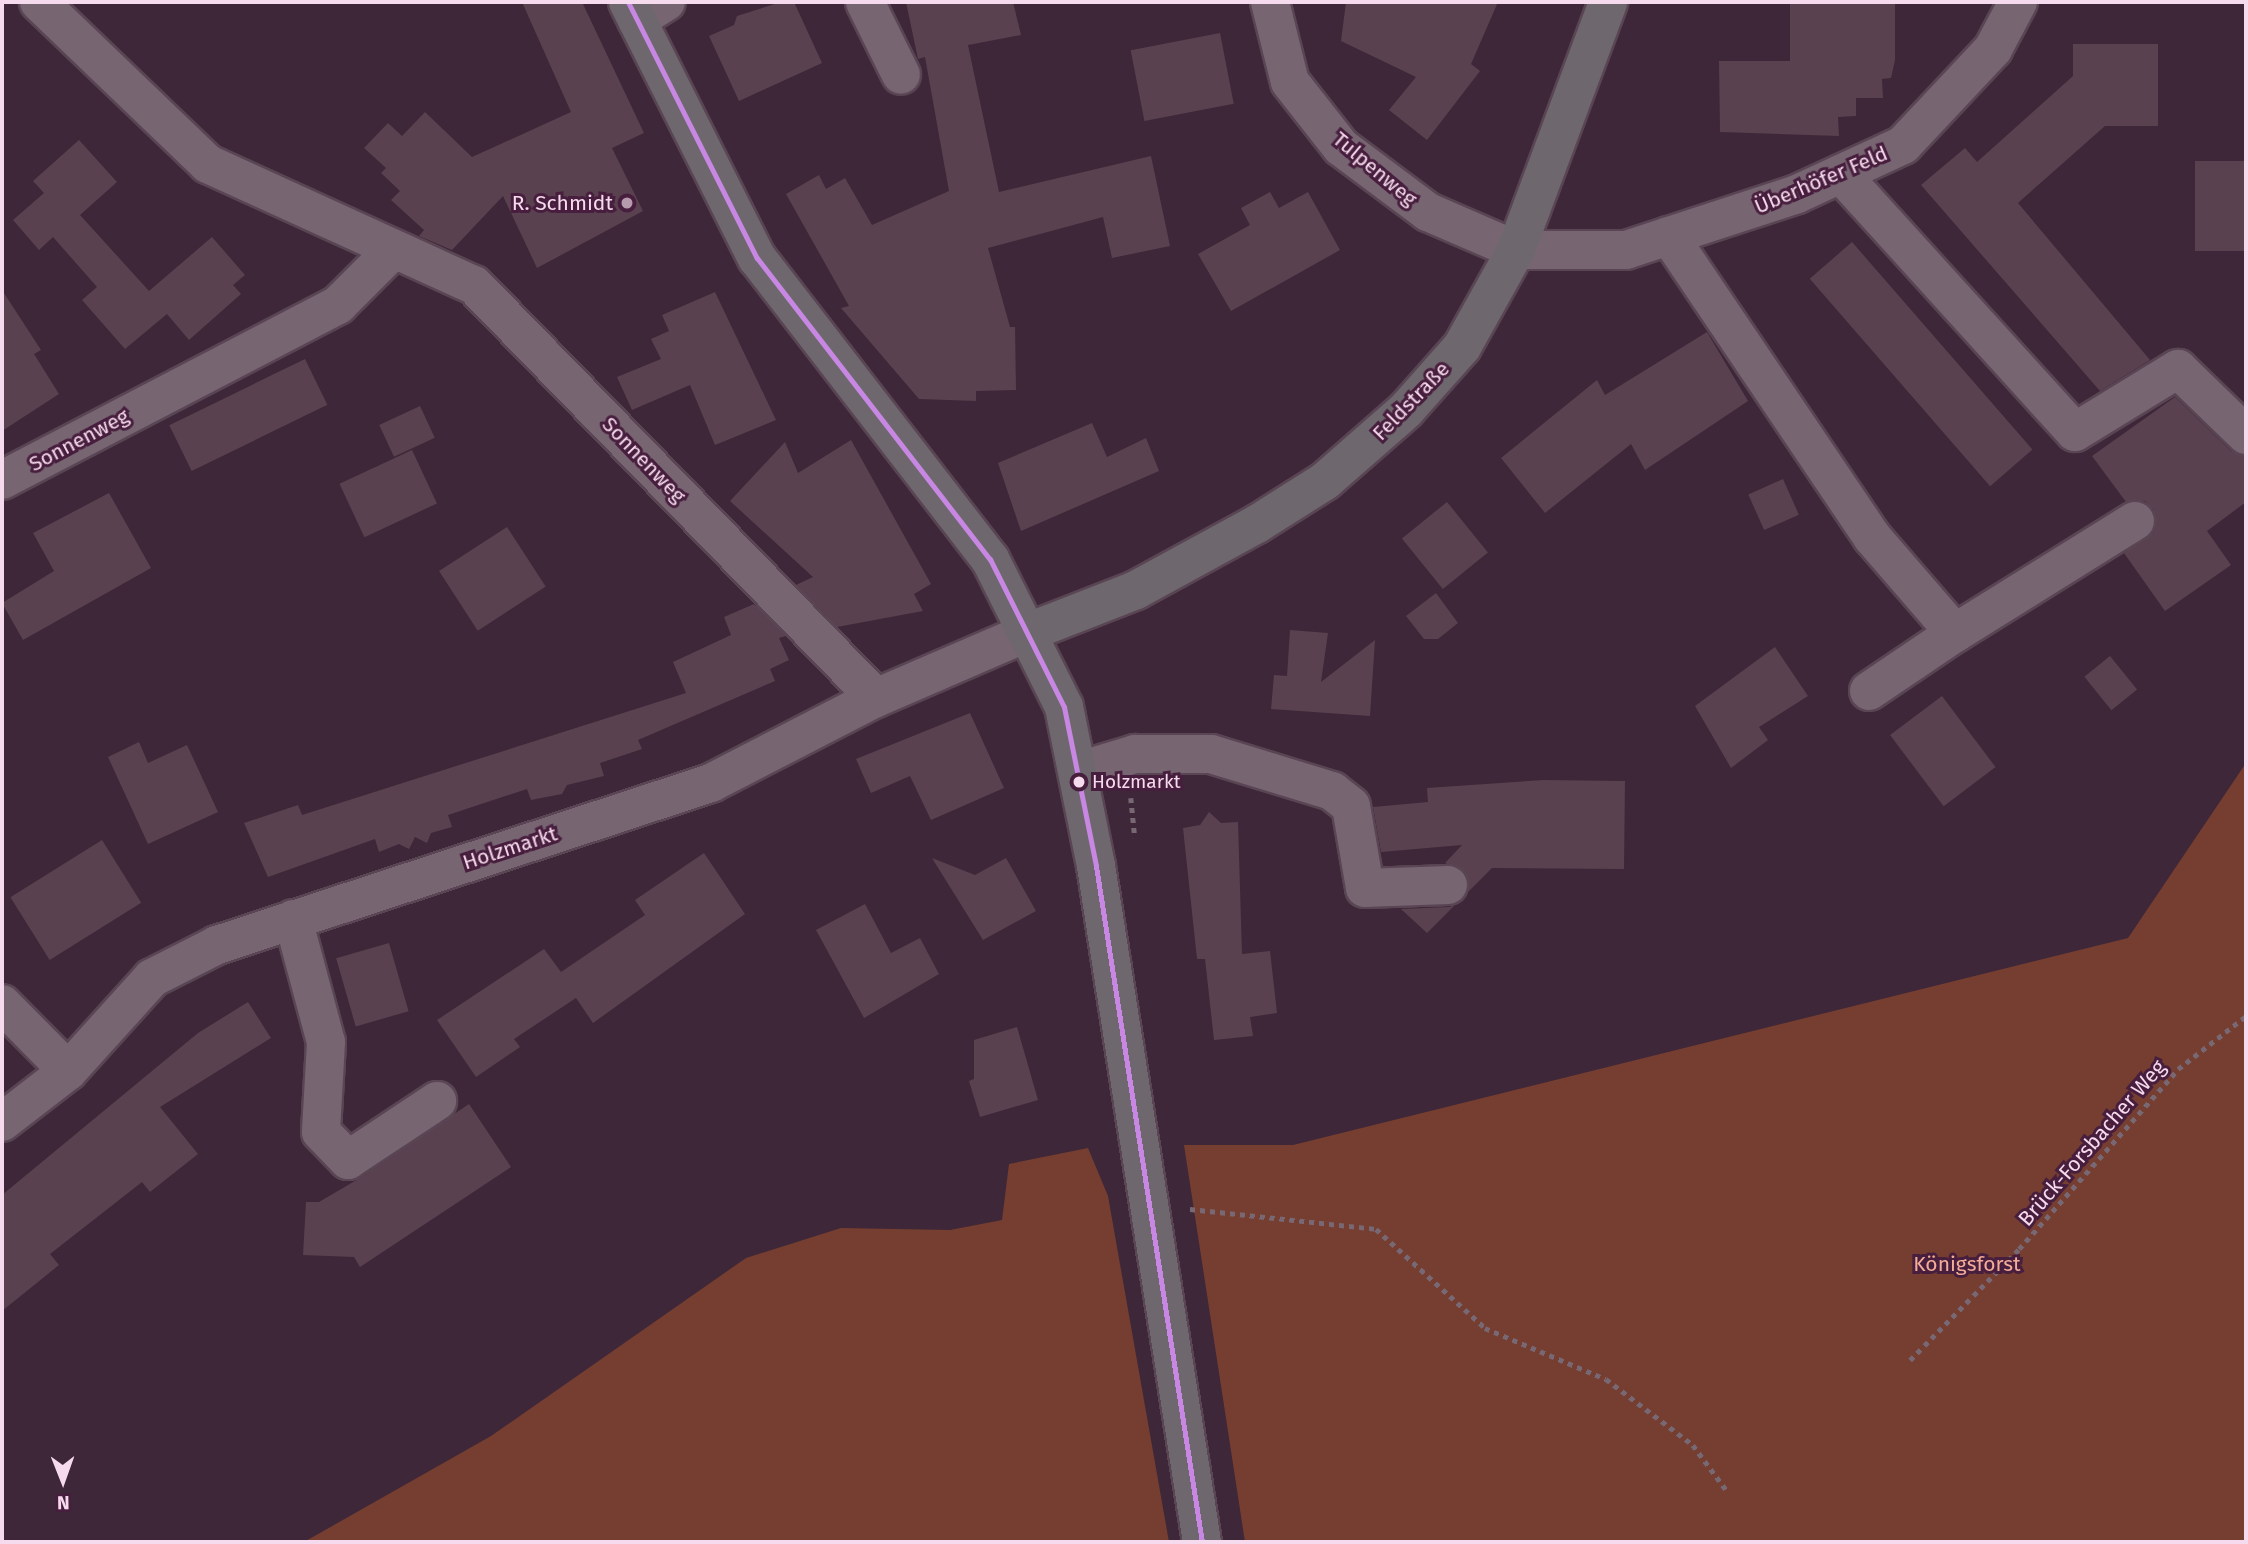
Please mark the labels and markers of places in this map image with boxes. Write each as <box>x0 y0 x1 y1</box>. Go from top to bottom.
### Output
place label: R. Schmidt <box>512 190 613 216</box>
marker: R. Schmidt <box>619 195 635 211</box>
place label: Holzmarkt <box>1092 771 1181 793</box>
marker: Holzmarkt <box>1072 775 1086 789</box>

